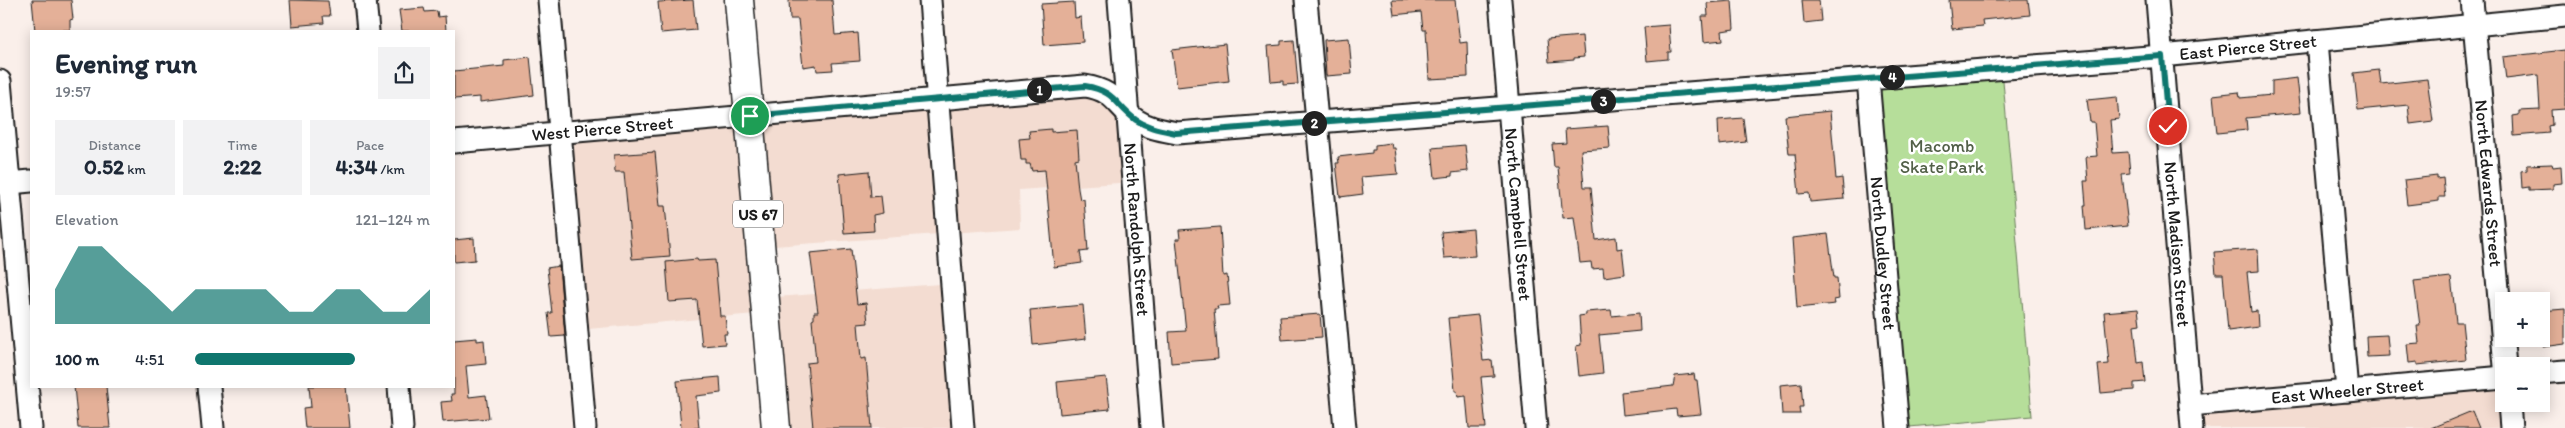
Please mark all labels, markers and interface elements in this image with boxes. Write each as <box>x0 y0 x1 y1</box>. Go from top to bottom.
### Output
street label: East Pierce Street <box>2178 30 2318 65</box>
text: Evening run <box>55 46 197 80</box>
button: share <box>378 47 430 99</box>
pin: 4 <box>1880 64 1904 90</box>
text: 4 <box>1888 69 1897 86</box>
pin: 1 <box>1026 78 1052 102</box>
text: 19:57 <box>55 82 91 101</box>
text: 1 <box>1036 82 1043 99</box>
pin: 3 <box>1590 88 1616 114</box>
text: 3 <box>1600 93 1607 110</box>
pin <box>729 95 771 137</box>
street label: North Edwards Street <box>2470 99 2507 268</box>
icon: arrive <box>736 102 764 130</box>
pin <box>2147 105 2189 147</box>
pin: 2 <box>1302 110 1326 136</box>
street label: West Pierce Street <box>531 112 674 146</box>
icon: check <box>2154 112 2182 140</box>
text: 2 <box>1311 115 1318 132</box>
street label: North Campbell Street <box>1500 127 1536 302</box>
park label: Macomb Skate Park <box>1900 135 1985 178</box>
text: Distance <box>89 137 141 154</box>
text: Time <box>228 137 257 154</box>
text: Pace <box>356 137 384 154</box>
street label: North Randolph Street <box>1119 142 1154 317</box>
text: 0.52 <box>84 154 124 179</box>
text: 2:22 <box>223 154 262 179</box>
text: 4:34 <box>335 154 377 179</box>
text: km <box>124 161 146 178</box>
text: /km <box>377 161 405 178</box>
street label: North Madison Street <box>2159 161 2195 328</box>
street label: North Dudley Street <box>1865 176 1901 331</box>
road number: US 67 <box>733 200 783 228</box>
text: Elevation <box>55 210 119 229</box>
text: 121–124 m <box>355 210 430 229</box>
map controls <box>2495 292 2550 412</box>
button: + <box>2495 292 2550 347</box>
text: 100 m <box>55 350 99 369</box>
text: 4:51 <box>135 350 164 369</box>
button: − <box>2495 357 2550 412</box>
street label: East Wheeler Street <box>2270 373 2425 409</box>

